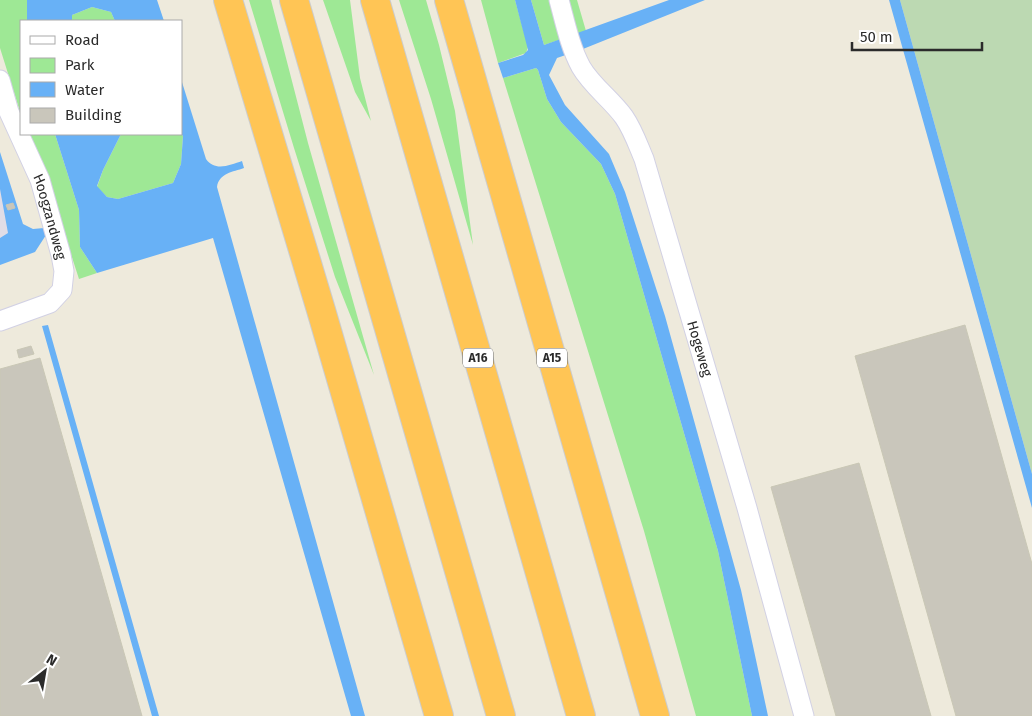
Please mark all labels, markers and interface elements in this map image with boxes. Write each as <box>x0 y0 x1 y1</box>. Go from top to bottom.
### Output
legend <box>20 20 182 135</box>
scale bar <box>852 20 982 52</box>
text: 50 m <box>860 28 893 46</box>
text: Road <box>65 31 100 49</box>
text: Park <box>65 56 95 74</box>
text: Water <box>65 81 104 99</box>
text: Building <box>65 106 121 124</box>
street label: Hoogzandweg <box>29 171 70 262</box>
street label: Hogeweg <box>683 319 716 379</box>
road number: A16 <box>463 348 493 368</box>
road number: A15 <box>537 348 567 368</box>
north arrow <box>20 646 70 696</box>
text: N <box>43 651 60 670</box>

